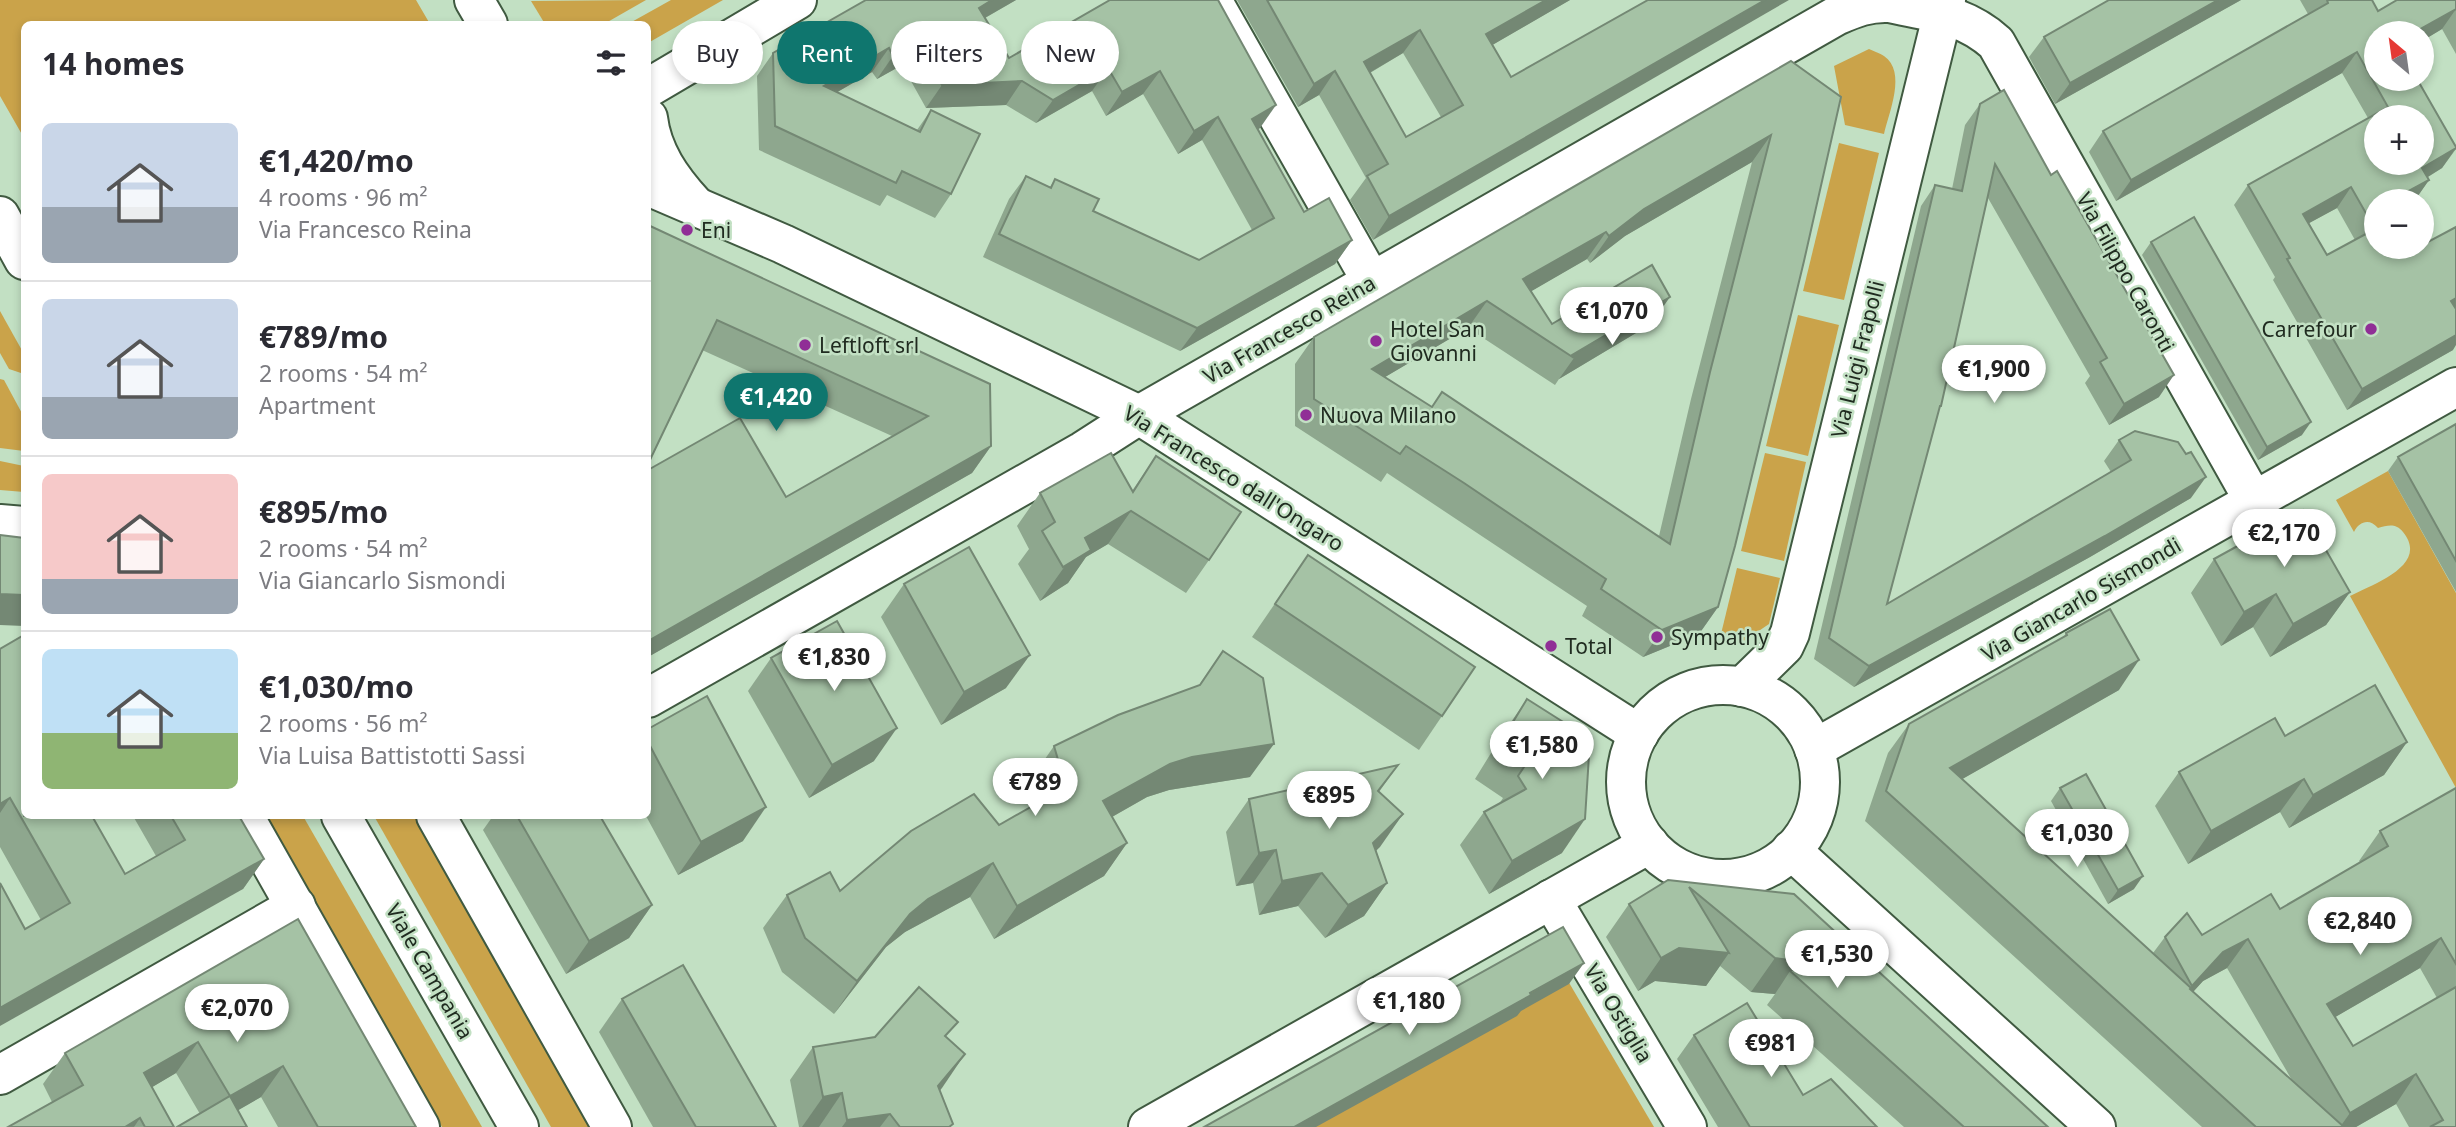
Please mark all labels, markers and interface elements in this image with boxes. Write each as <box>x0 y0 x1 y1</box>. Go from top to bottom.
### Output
chip: Buy <box>672 21 763 84</box>
chip: Rent <box>777 21 877 84</box>
chip: Filters <box>891 21 1007 84</box>
chip: New <box>1021 21 1119 84</box>
north arrow <box>2364 21 2434 91</box>
map controls <box>2364 21 2434 259</box>
text: 14 homes <box>42 43 185 84</box>
icon: filters <box>592 44 630 82</box>
button: + <box>2364 105 2434 175</box>
text: €1,420/mo <box>259 140 414 181</box>
icon: home <box>98 151 182 235</box>
text: 4 rooms · 96 m² <box>259 181 428 213</box>
street label: Via Filippo Caronti <box>2071 187 2181 357</box>
button: − <box>2364 189 2434 259</box>
text: Via Francesco Reina <box>259 213 472 245</box>
place label: Eni <box>701 216 731 244</box>
marker: Eni <box>679 222 695 238</box>
street label: Via Francesco Reina <box>1198 268 1380 390</box>
street label: Via Luigi Frapolli <box>1824 277 1890 441</box>
pin: €1,070 <box>1555 288 1669 347</box>
text: €1,070 <box>1576 294 1648 326</box>
place label: Hotel San Giovanni <box>1390 315 1485 367</box>
place label: Carrefour <box>2262 315 2357 343</box>
text: €789/mo <box>259 316 388 357</box>
marker: Carrefour <box>2363 321 2379 337</box>
icon: home <box>98 327 182 411</box>
place label: Leftloft srl <box>819 331 919 359</box>
marker: Hotel San Giovanni <box>1368 333 1384 349</box>
marker: Leftloft srl <box>797 337 813 353</box>
pin: €1,900 <box>1937 346 2051 405</box>
text: €1,900 <box>1958 352 2030 384</box>
text: 2 rooms · 54 m² <box>259 357 428 389</box>
pin: €1,420 <box>719 374 833 433</box>
text: €1,420 <box>740 380 812 412</box>
text: Apartment <box>259 389 376 421</box>
street label: Via Francesco dall'Ongaro <box>1119 399 1349 557</box>
place label: Nuova Milano <box>1320 401 1456 429</box>
marker: Nuova Milano <box>1298 407 1314 423</box>
text: €895/mo <box>259 491 388 532</box>
icon: home <box>98 502 182 586</box>
pin: €2,170 <box>2227 510 2341 569</box>
text: €2,170 <box>2248 516 2320 548</box>
street label: Via Giancarlo Sismondi <box>1976 531 2186 667</box>
text: 2 rooms · 54 m² <box>259 532 428 564</box>
text: Via Giancarlo Sismondi <box>259 564 506 596</box>
place label: Sympathy <box>1671 623 1769 651</box>
marker: Sympathy <box>1649 629 1665 645</box>
place label: Total <box>1565 632 1613 660</box>
pin: €1,830 <box>777 634 891 693</box>
marker: Total <box>1543 638 1559 654</box>
text: €1,830 <box>798 640 870 672</box>
text: €1,030/mo <box>259 666 414 707</box>
icon: home <box>98 677 182 761</box>
text: 2 rooms · 56 m² <box>259 707 428 739</box>
pin: €1,580 <box>1485 722 1599 781</box>
text: €1,580 <box>1506 728 1578 760</box>
text: Via Luisa Battistotti Sassi <box>259 739 525 771</box>
pin: €789 <box>994 758 1076 818</box>
text: €789 <box>1009 765 1061 797</box>
pin: €895 <box>1288 772 1370 831</box>
text: €895 <box>1303 778 1355 810</box>
pin: €1,030 <box>2020 810 2134 869</box>
text: €1,030 <box>2041 816 2113 848</box>
street label: Viale Campania <box>380 898 480 1044</box>
pin: €2,840 <box>2303 898 2417 957</box>
text: €2,840 <box>2324 904 2396 936</box>
pin: €1,530 <box>1780 930 1894 990</box>
text: €1,530 <box>1801 937 1873 969</box>
street label: Via Ostiglia <box>1579 959 1659 1067</box>
pin: €1,180 <box>1352 978 1466 1037</box>
pin: €2,070 <box>180 984 294 1044</box>
text: €1,180 <box>1373 984 1445 1016</box>
text: €2,070 <box>201 991 273 1023</box>
pin: €981 <box>1730 1020 1812 1079</box>
text: €981 <box>1745 1026 1797 1058</box>

